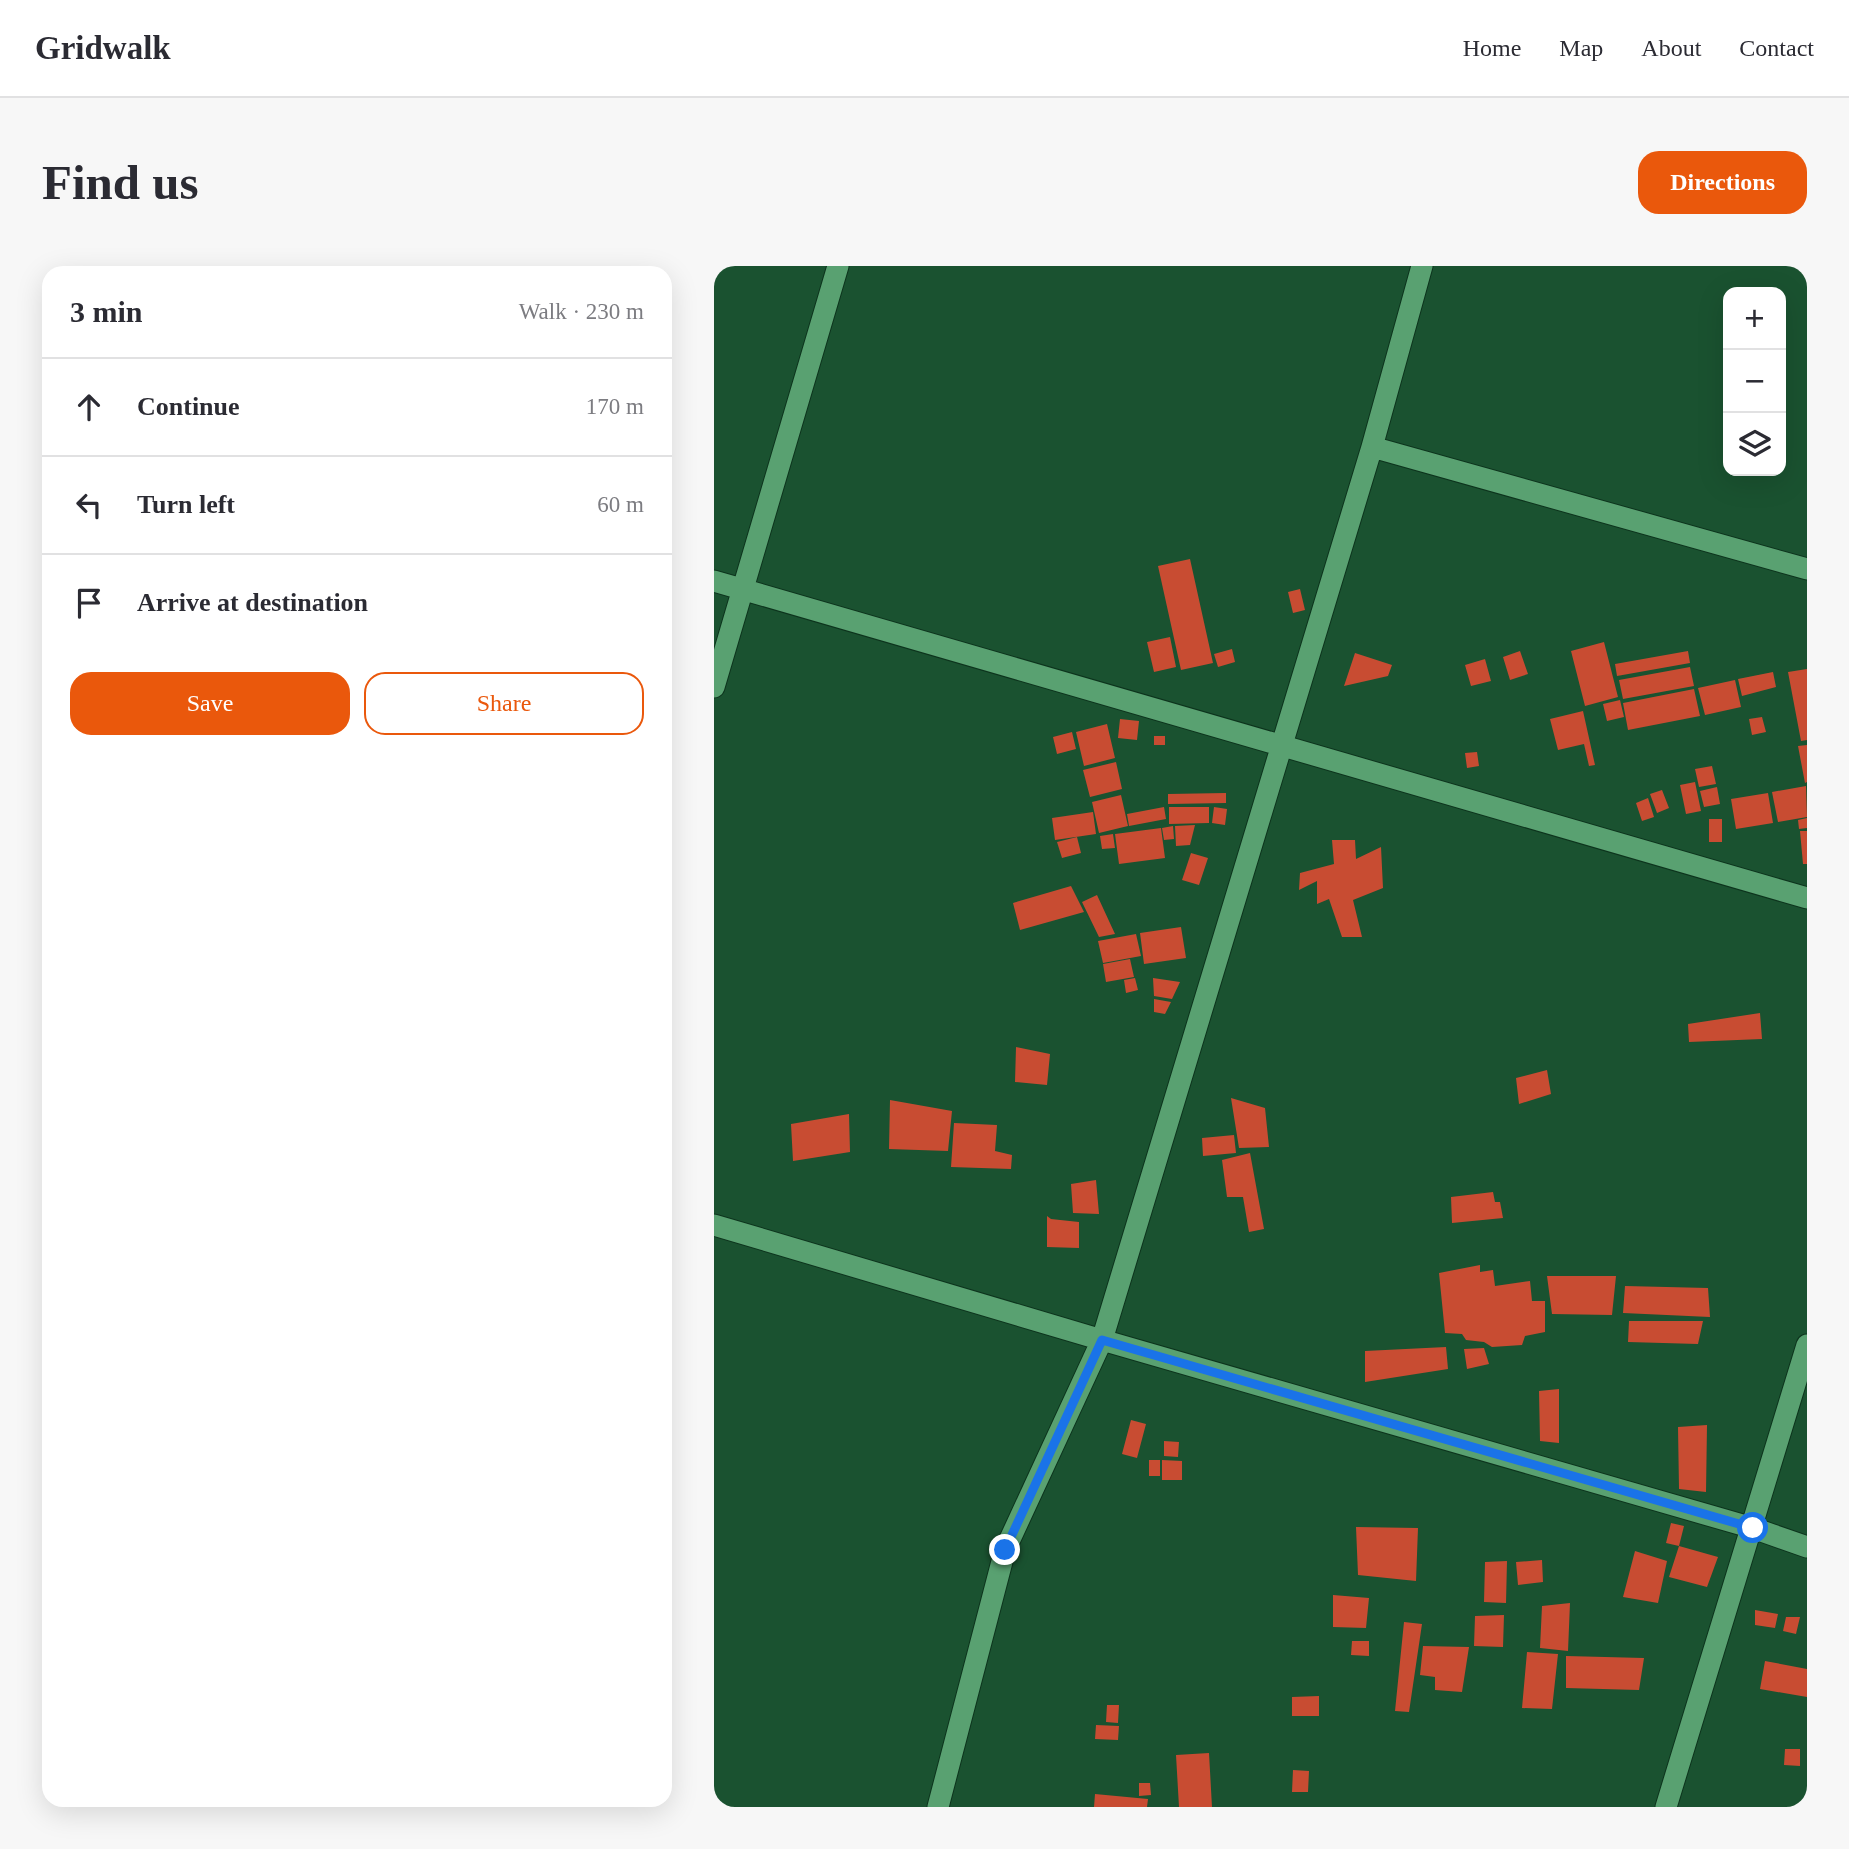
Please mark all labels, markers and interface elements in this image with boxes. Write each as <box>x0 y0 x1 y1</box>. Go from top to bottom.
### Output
text: Gridwalk <box>35 30 171 66</box>
text: Home <box>1463 35 1521 61</box>
text: Map <box>1559 35 1603 61</box>
text: About <box>1641 35 1701 61</box>
text: Contact <box>1739 35 1814 61</box>
button: Directions <box>1638 151 1807 214</box>
text: Find us <box>42 155 199 210</box>
map controls <box>1723 287 1786 476</box>
button: + <box>1723 287 1786 350</box>
text: 3 min <box>70 295 143 328</box>
text: Walk · 230 m <box>519 299 644 324</box>
button: − <box>1723 350 1786 413</box>
icon: ahead <box>70 388 108 426</box>
text: Continue <box>137 392 240 421</box>
text: 170 m <box>586 394 644 419</box>
button: layers <box>1723 413 1786 476</box>
icon: left <box>70 486 108 524</box>
text: Turn left <box>137 490 235 519</box>
text: 60 m <box>597 492 644 517</box>
icon: arrive <box>70 584 108 622</box>
text: Arrive at destination <box>137 588 368 617</box>
button: Save <box>70 672 350 735</box>
button: Share <box>364 672 644 735</box>
route start <box>1737 1512 1768 1543</box>
route end <box>989 1534 1020 1565</box>

